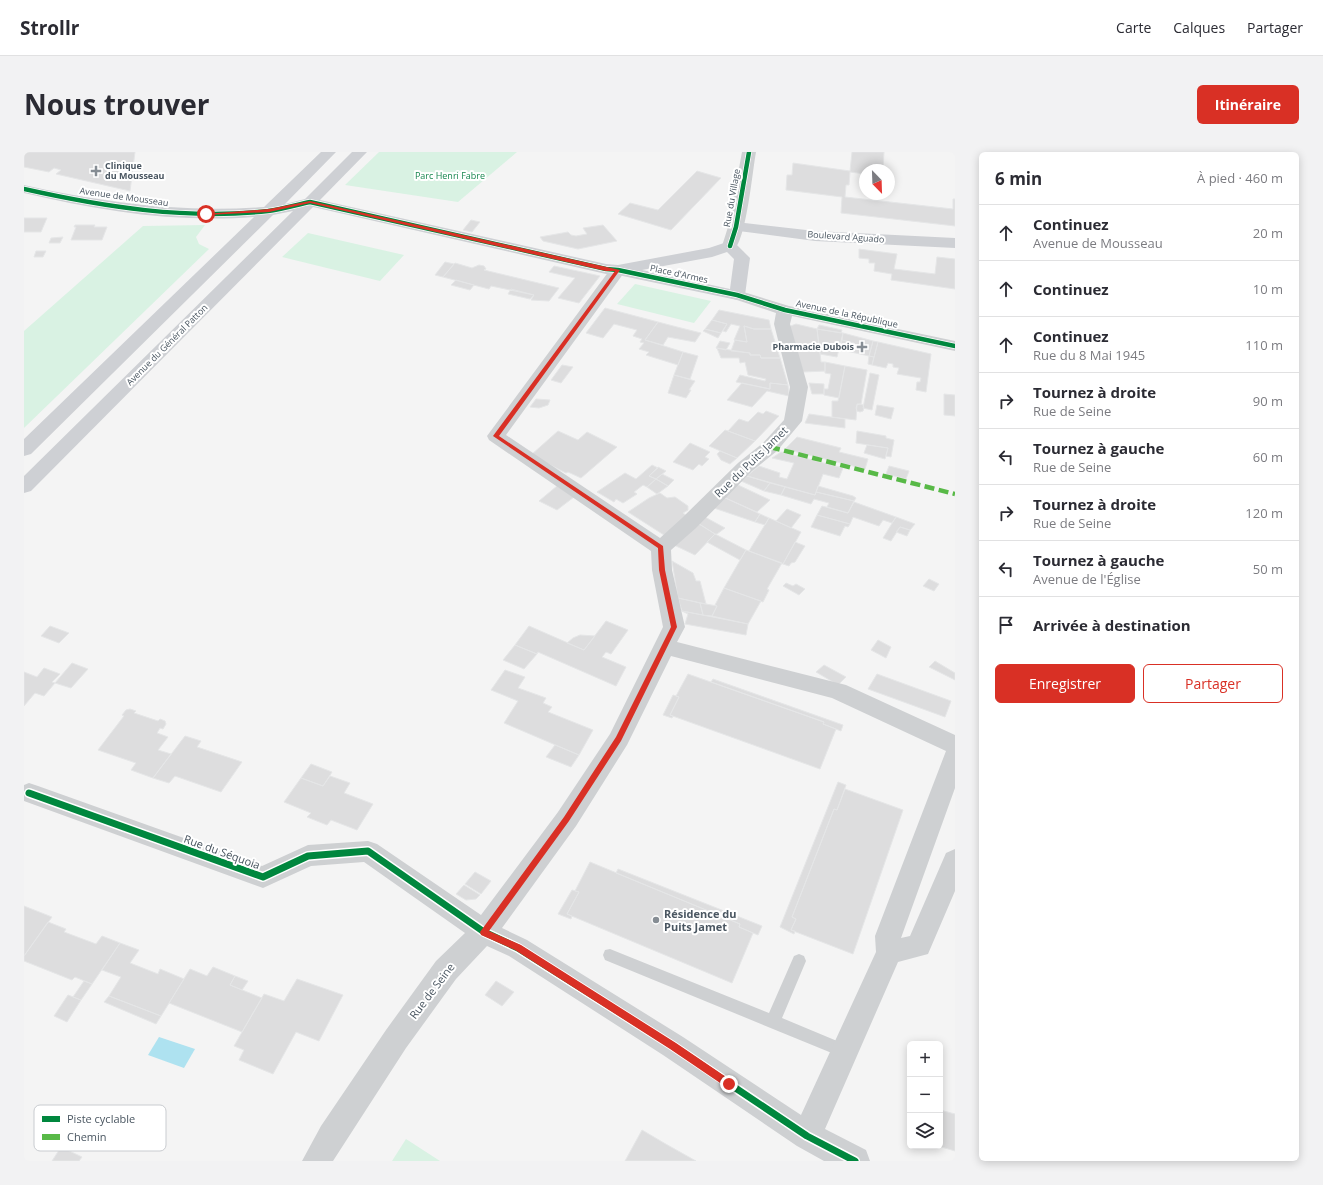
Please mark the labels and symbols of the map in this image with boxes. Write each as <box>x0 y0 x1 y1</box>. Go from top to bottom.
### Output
place label: Clinique du Mousseau <box>105 159 165 182</box>
north arrow <box>859 164 895 200</box>
marker: Clinique du Mousseau <box>90 165 102 177</box>
street label: Rue du Village <box>720 168 743 228</box>
park label: Parc Henri Fabre <box>415 169 485 182</box>
street label: Avenue de Mousseau <box>79 184 169 209</box>
route start <box>197 205 215 223</box>
street label: Boulevard Aguado <box>807 227 885 246</box>
street label: Place d'Armes <box>649 261 709 286</box>
street label: Avenue de la République <box>795 296 899 331</box>
street label: Avenue du Général Patton <box>123 301 210 388</box>
place label: Pharmacie Dubois <box>773 340 855 353</box>
marker: Pharmacie Dubois <box>857 342 867 352</box>
street label: Rue du Puits Jamet <box>711 423 791 501</box>
street label: Rue du Séquoia <box>182 831 262 872</box>
place label: Résidence du Puits Jamet <box>664 906 736 934</box>
marker: Résidence du Puits Jamet <box>651 915 661 925</box>
street label: Rue de Seine <box>406 960 458 1022</box>
route end <box>720 1075 738 1093</box>
legend <box>34 1105 166 1151</box>
text: Piste cyclable <box>67 1111 135 1126</box>
text: Chemin <box>67 1129 107 1144</box>

